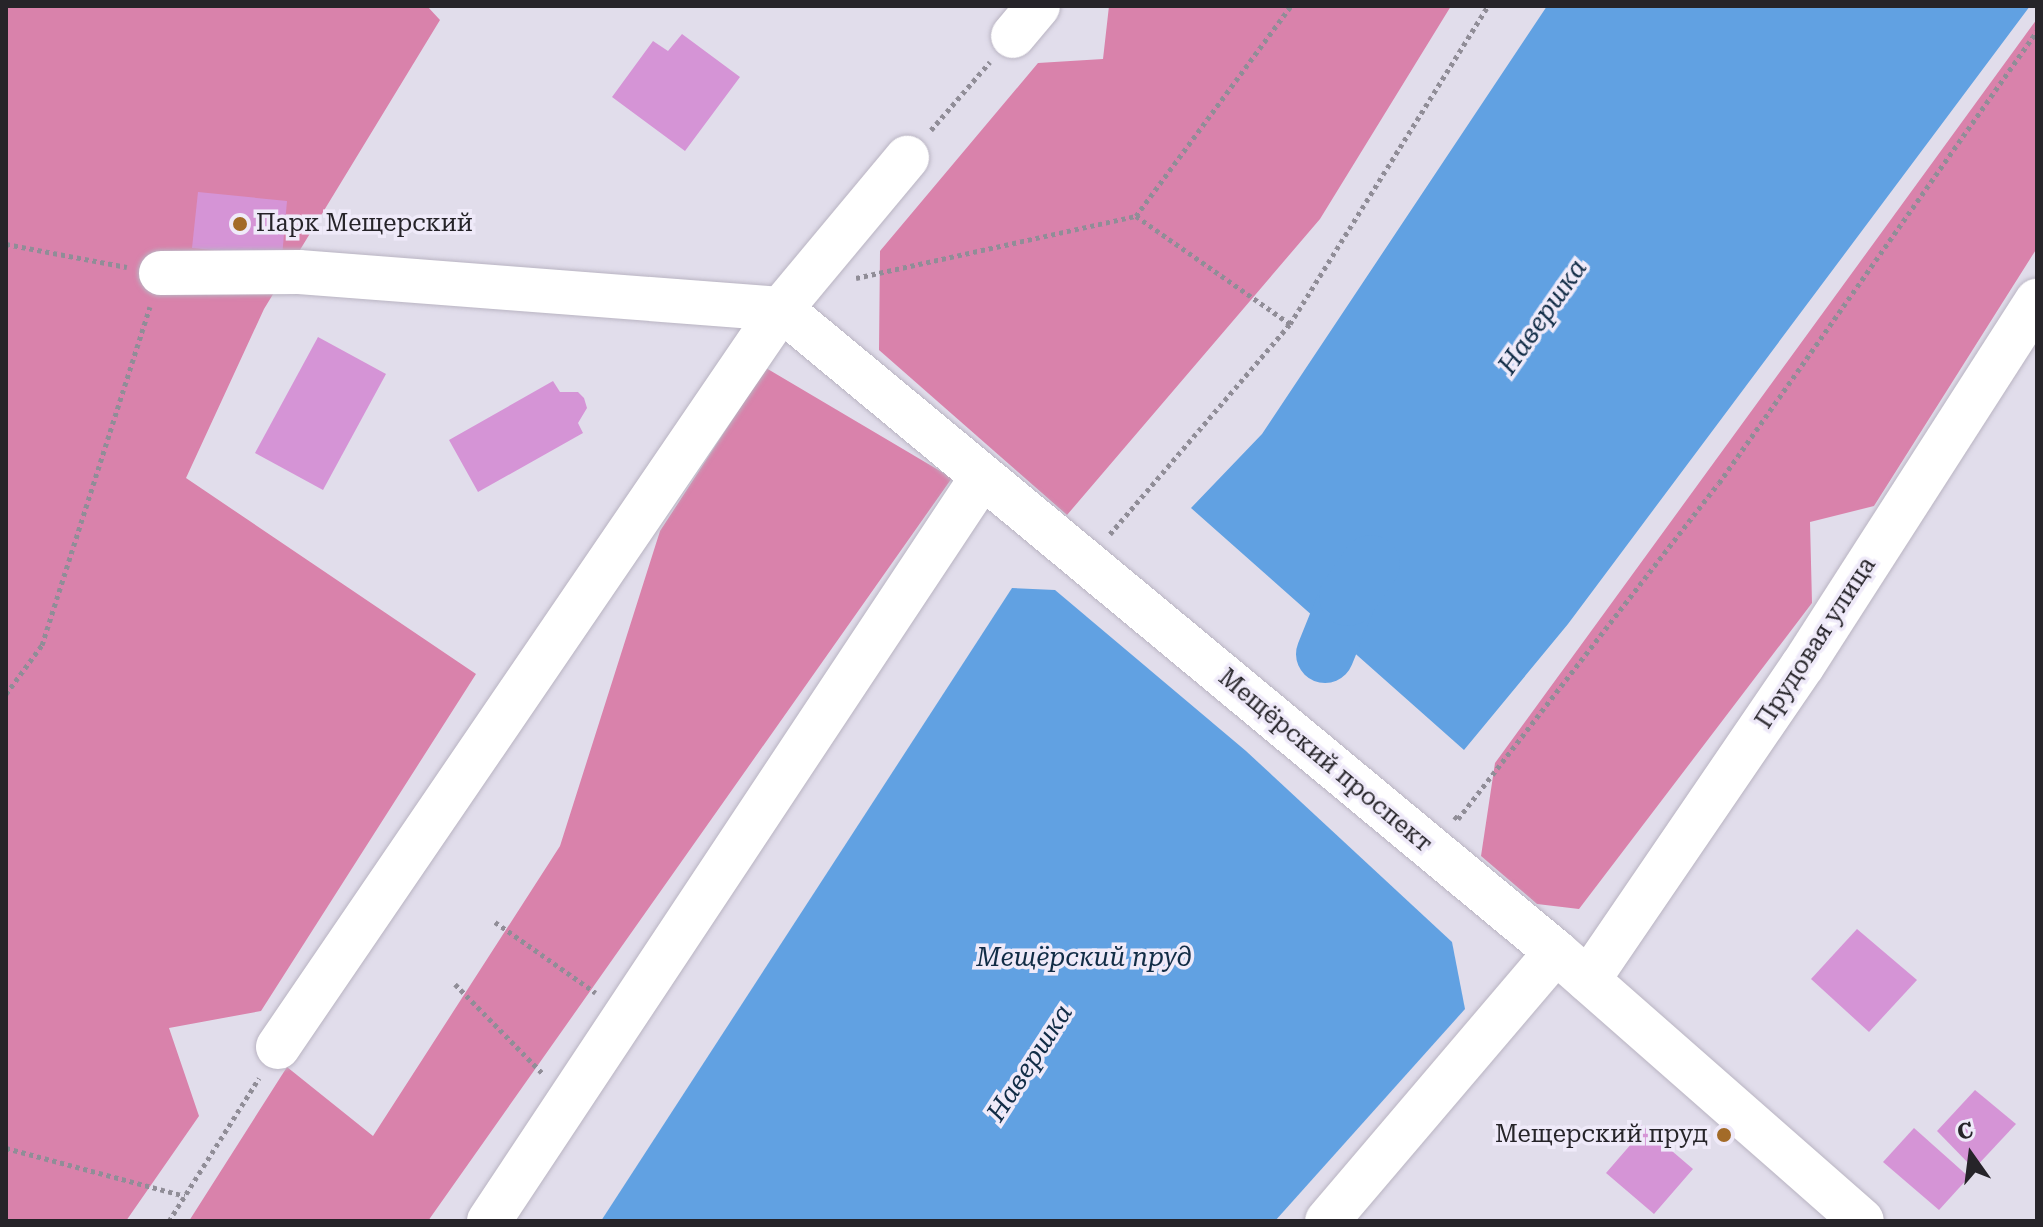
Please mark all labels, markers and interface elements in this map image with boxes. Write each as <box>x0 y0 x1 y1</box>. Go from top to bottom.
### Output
place label: Парк Мещерский <box>256 210 473 238</box>
marker: Парк Мещерский <box>231 215 249 233</box>
water label: Навершка <box>1492 254 1594 380</box>
street label: Прудовая улица <box>1750 552 1882 734</box>
street label: Мещёрский проспект <box>1212 663 1438 859</box>
water label: Мещёрский пруд <box>976 942 1192 974</box>
water label: Навершка <box>981 999 1079 1127</box>
north arrow <box>1931 1115 2011 1195</box>
text: С <box>1955 1117 1976 1145</box>
place label: Мещерский пруд <box>1495 1121 1708 1149</box>
marker: Мещерский пруд <box>1715 1126 1733 1144</box>

